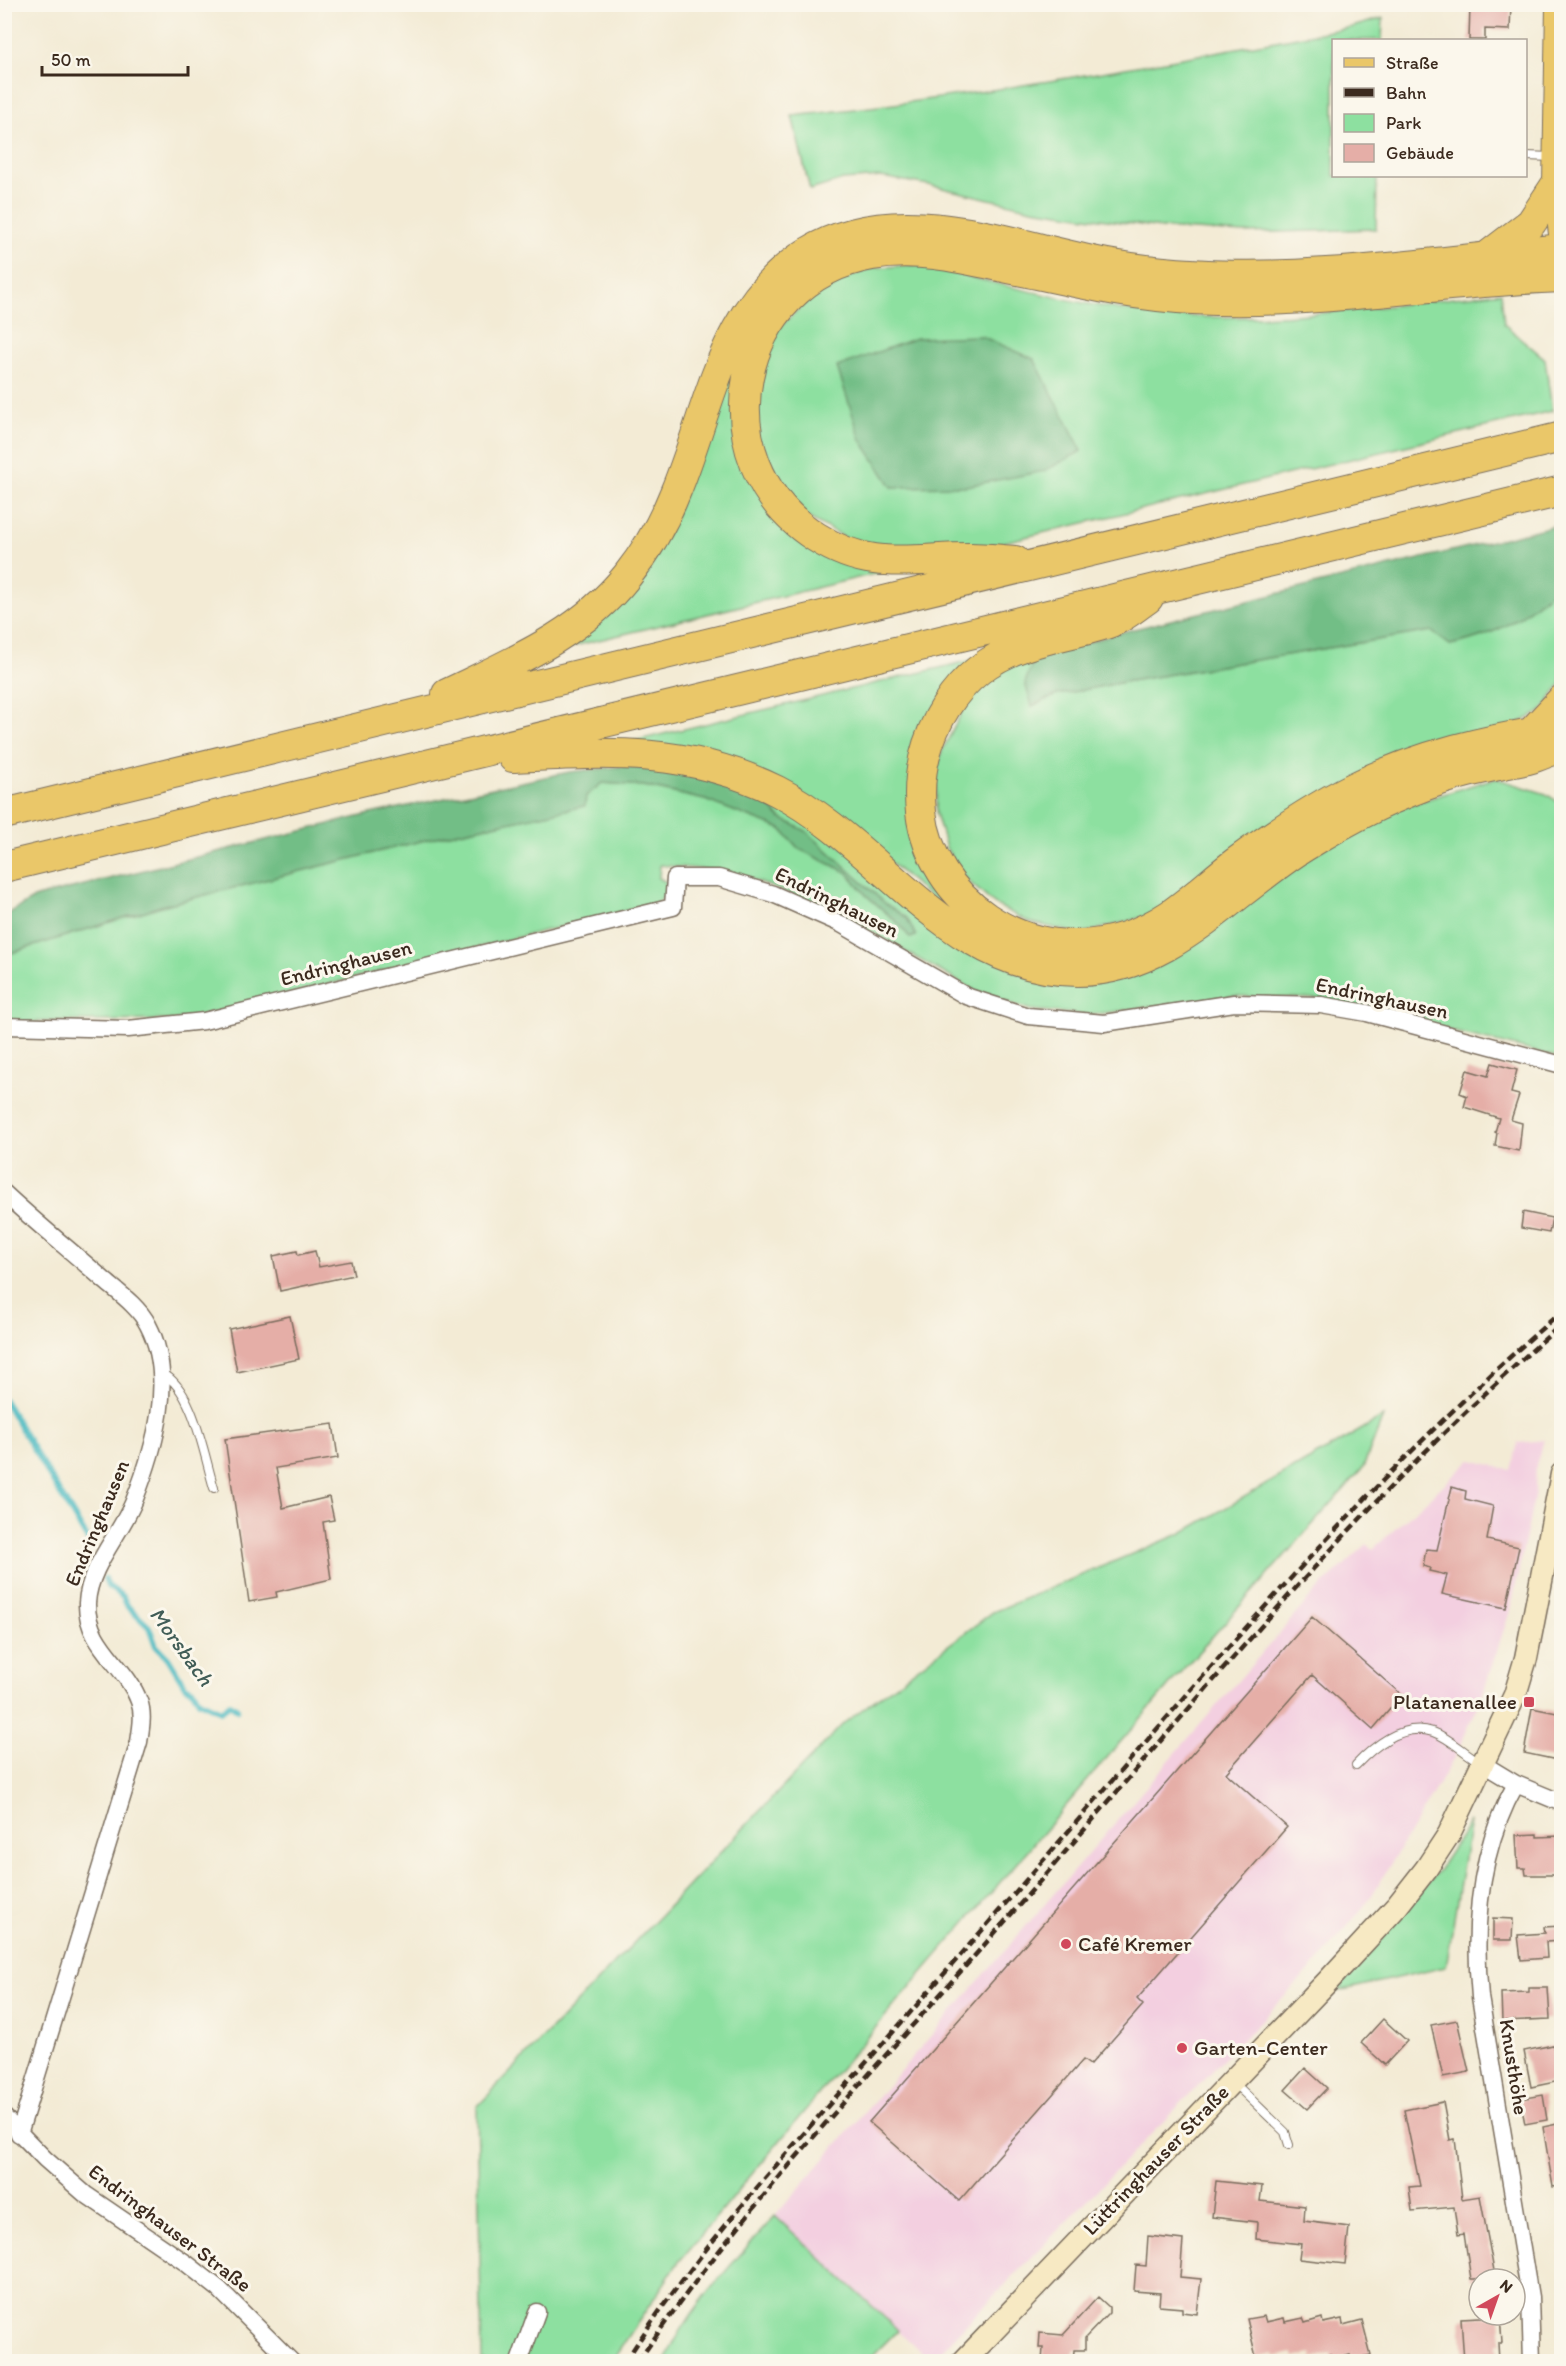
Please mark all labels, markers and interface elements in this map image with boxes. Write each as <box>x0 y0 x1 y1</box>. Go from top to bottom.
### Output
scale bar <box>42 39 188 77</box>
legend <box>1332 39 1527 177</box>
text: 50 m <box>51 49 91 71</box>
text: Straße <box>1386 52 1439 74</box>
text: Bahn <box>1386 82 1427 104</box>
text: Park <box>1386 112 1421 134</box>
text: Gebäude <box>1386 142 1454 164</box>
street label: Endringhausen <box>771 861 903 942</box>
street label: Endringhausen <box>278 934 414 991</box>
street label: Endringhausen <box>1314 971 1451 1024</box>
street label: Endringhausen <box>59 1456 134 1590</box>
water label: Morsbach <box>144 1602 220 1692</box>
place label: Platanenallee <box>1393 1689 1517 1714</box>
marker: Platanenallee <box>1522 1695 1536 1709</box>
place label: Café Kremer <box>1078 1931 1192 1956</box>
marker: Café Kremer <box>1059 1937 1073 1951</box>
street label: Knusthöhe <box>1495 2017 1534 2117</box>
place label: Garten-Center <box>1194 2035 1328 2060</box>
marker: Garten-Center <box>1175 2041 1189 2055</box>
street label: Lüttringhauser Straße <box>1077 2079 1234 2240</box>
street label: Endringhauser Straße <box>84 2158 257 2297</box>
north arrow <box>1467 2267 1527 2327</box>
text: N <box>1496 2275 1517 2297</box>

